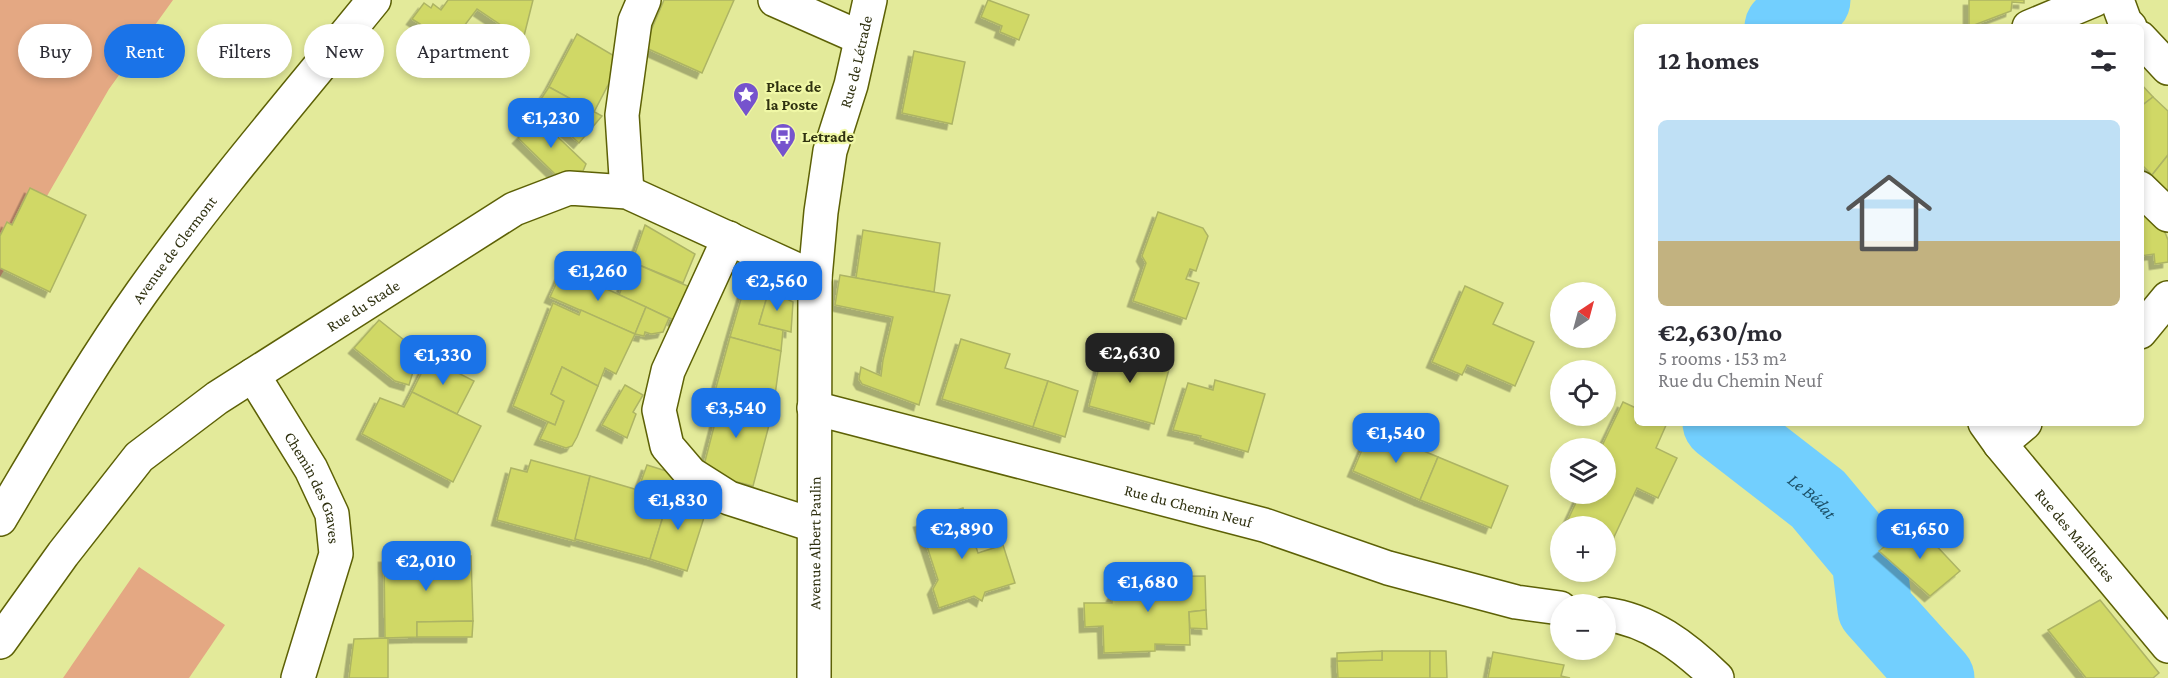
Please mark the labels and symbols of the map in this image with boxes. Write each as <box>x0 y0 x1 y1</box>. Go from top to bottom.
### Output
street label: Rue de Létrade <box>836 14 875 110</box>
place label: Place de la Poste <box>766 78 822 113</box>
place icon: Place de la Poste <box>731 80 761 118</box>
pin: €1,230 <box>502 98 600 149</box>
bus stop icon: Letrade <box>768 121 798 159</box>
place label: Letrade <box>802 128 854 145</box>
street label: Avenue de Clermont <box>129 192 220 307</box>
pin: €1,260 <box>549 251 647 302</box>
pin: €2,560 <box>728 261 826 312</box>
street label: Rue du Stade <box>324 276 402 335</box>
north arrow <box>1550 282 1616 348</box>
pin: €2,630 <box>1081 333 1179 384</box>
pin: €1,330 <box>394 335 492 386</box>
pin: €3,540 <box>687 388 785 439</box>
pin: €1,540 <box>1347 413 1445 464</box>
street label: Chemin des Graves <box>281 429 343 545</box>
water label: Le Bédat <box>1784 470 1841 524</box>
street label: Avenue Albert Paulin <box>806 476 824 610</box>
pin: €1,830 <box>629 480 727 531</box>
street label: Rue du Chemin Neuf <box>1123 481 1255 531</box>
street label: Rue des Mailleries <box>2032 485 2119 585</box>
pin: €2,890 <box>913 509 1011 560</box>
pin: €1,650 <box>1871 509 1969 560</box>
pin: €2,010 <box>377 541 475 592</box>
pin: €1,680 <box>1099 562 1197 613</box>

